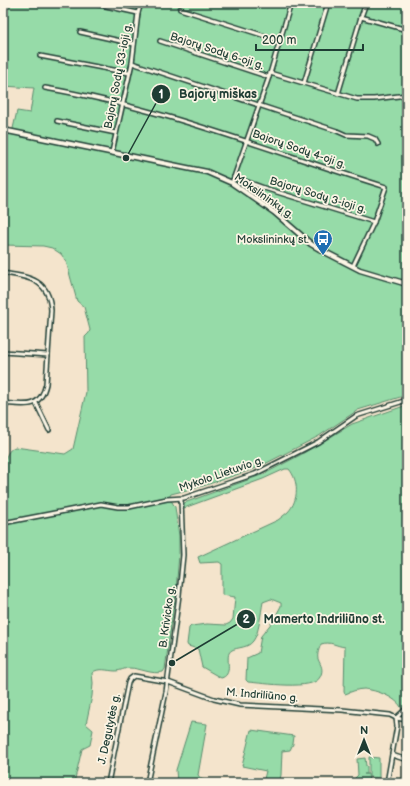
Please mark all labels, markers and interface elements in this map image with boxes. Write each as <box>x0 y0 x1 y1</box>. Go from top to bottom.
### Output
street label: Bajorų Sodų 33-ioji g. <box>101 22 135 130</box>
scale bar <box>256 26 363 52</box>
street label: Bajorų Sodų 6-oji g. <box>168 30 266 72</box>
text: 200 m <box>262 33 296 48</box>
callout: Bajorų miškas <box>151 82 265 106</box>
text: 1 <box>158 87 164 102</box>
text: Bajorų miškas <box>179 87 257 102</box>
street label: Bajorų Sodų 4-oji g. <box>251 127 347 171</box>
street label: Mokslininkų g. <box>232 171 296 221</box>
street label: Bajorų Sodų 3-ioji g. <box>268 174 368 216</box>
bus stop icon: Mokslininkų st. <box>312 228 334 256</box>
place label: Mokslininkų st. <box>237 233 309 246</box>
street label: Mykolo Lietuvio g. <box>177 454 265 494</box>
street label: B. Krivicko g. <box>156 585 178 649</box>
callout: Mamerto Indriliūno st. <box>236 607 393 631</box>
text: 2 <box>242 612 250 627</box>
text: Mamerto Indriliūno st. <box>263 612 385 627</box>
street label: M. Indriliūno g. <box>225 685 299 705</box>
street label: J. Degutytės g. <box>95 693 123 765</box>
north arrow <box>344 720 384 760</box>
text: N <box>360 724 368 737</box>

